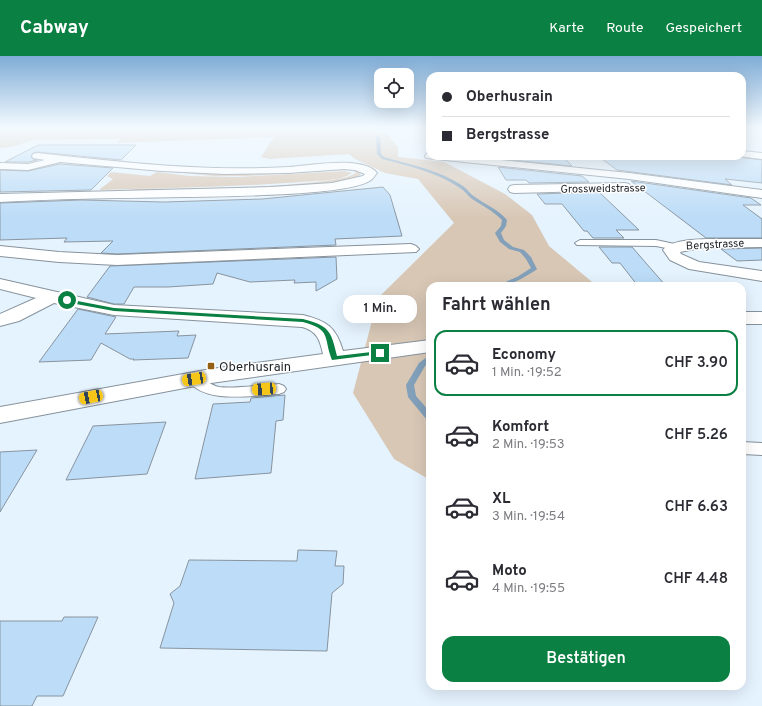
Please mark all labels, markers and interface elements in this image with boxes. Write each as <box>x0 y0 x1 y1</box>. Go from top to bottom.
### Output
text: Cabway <box>20 16 89 40</box>
text: Karte <box>549 20 584 37</box>
text: Route <box>606 20 643 37</box>
text: Gespeichert <box>665 20 742 37</box>
map controls <box>374 68 414 108</box>
button: locate <box>374 68 414 108</box>
text: Oberhusrain <box>466 88 553 107</box>
text: Bergstrasse <box>466 126 549 145</box>
street label: Grossweidstrasse <box>560 181 646 197</box>
street label: Bergstrasse <box>686 236 745 254</box>
route start <box>58 291 76 309</box>
text: Fahrt wählen <box>442 294 551 317</box>
callout: 1 Min. <box>343 295 417 323</box>
text: 1 Min. <box>363 301 397 317</box>
route end <box>371 344 389 362</box>
icon: car <box>444 345 480 381</box>
text: Economy <box>492 346 556 365</box>
text: CHF 3.90 <box>664 354 728 373</box>
place label: Oberhusrain <box>219 360 291 376</box>
marker: Oberhusrain <box>206 361 216 371</box>
text: 1 Min. · 19:52 <box>492 365 562 381</box>
car <box>181 371 207 387</box>
car <box>252 382 276 396</box>
car <box>78 389 104 405</box>
icon: car <box>444 417 480 453</box>
text: Komfort <box>492 418 549 437</box>
text: CHF 5.26 <box>665 426 728 445</box>
text: 2 Min. · 19:53 <box>492 437 565 453</box>
icon: car <box>444 489 480 525</box>
text: XL <box>492 490 510 509</box>
text: CHF 6.63 <box>665 498 728 517</box>
text: 3 Min. · 19:54 <box>492 509 565 525</box>
icon: car <box>444 561 480 597</box>
text: Moto <box>492 562 527 581</box>
text: CHF 4.48 <box>664 570 728 589</box>
text: 4 Min. · 19:55 <box>492 581 565 597</box>
button: Bestätigen <box>442 636 730 682</box>

